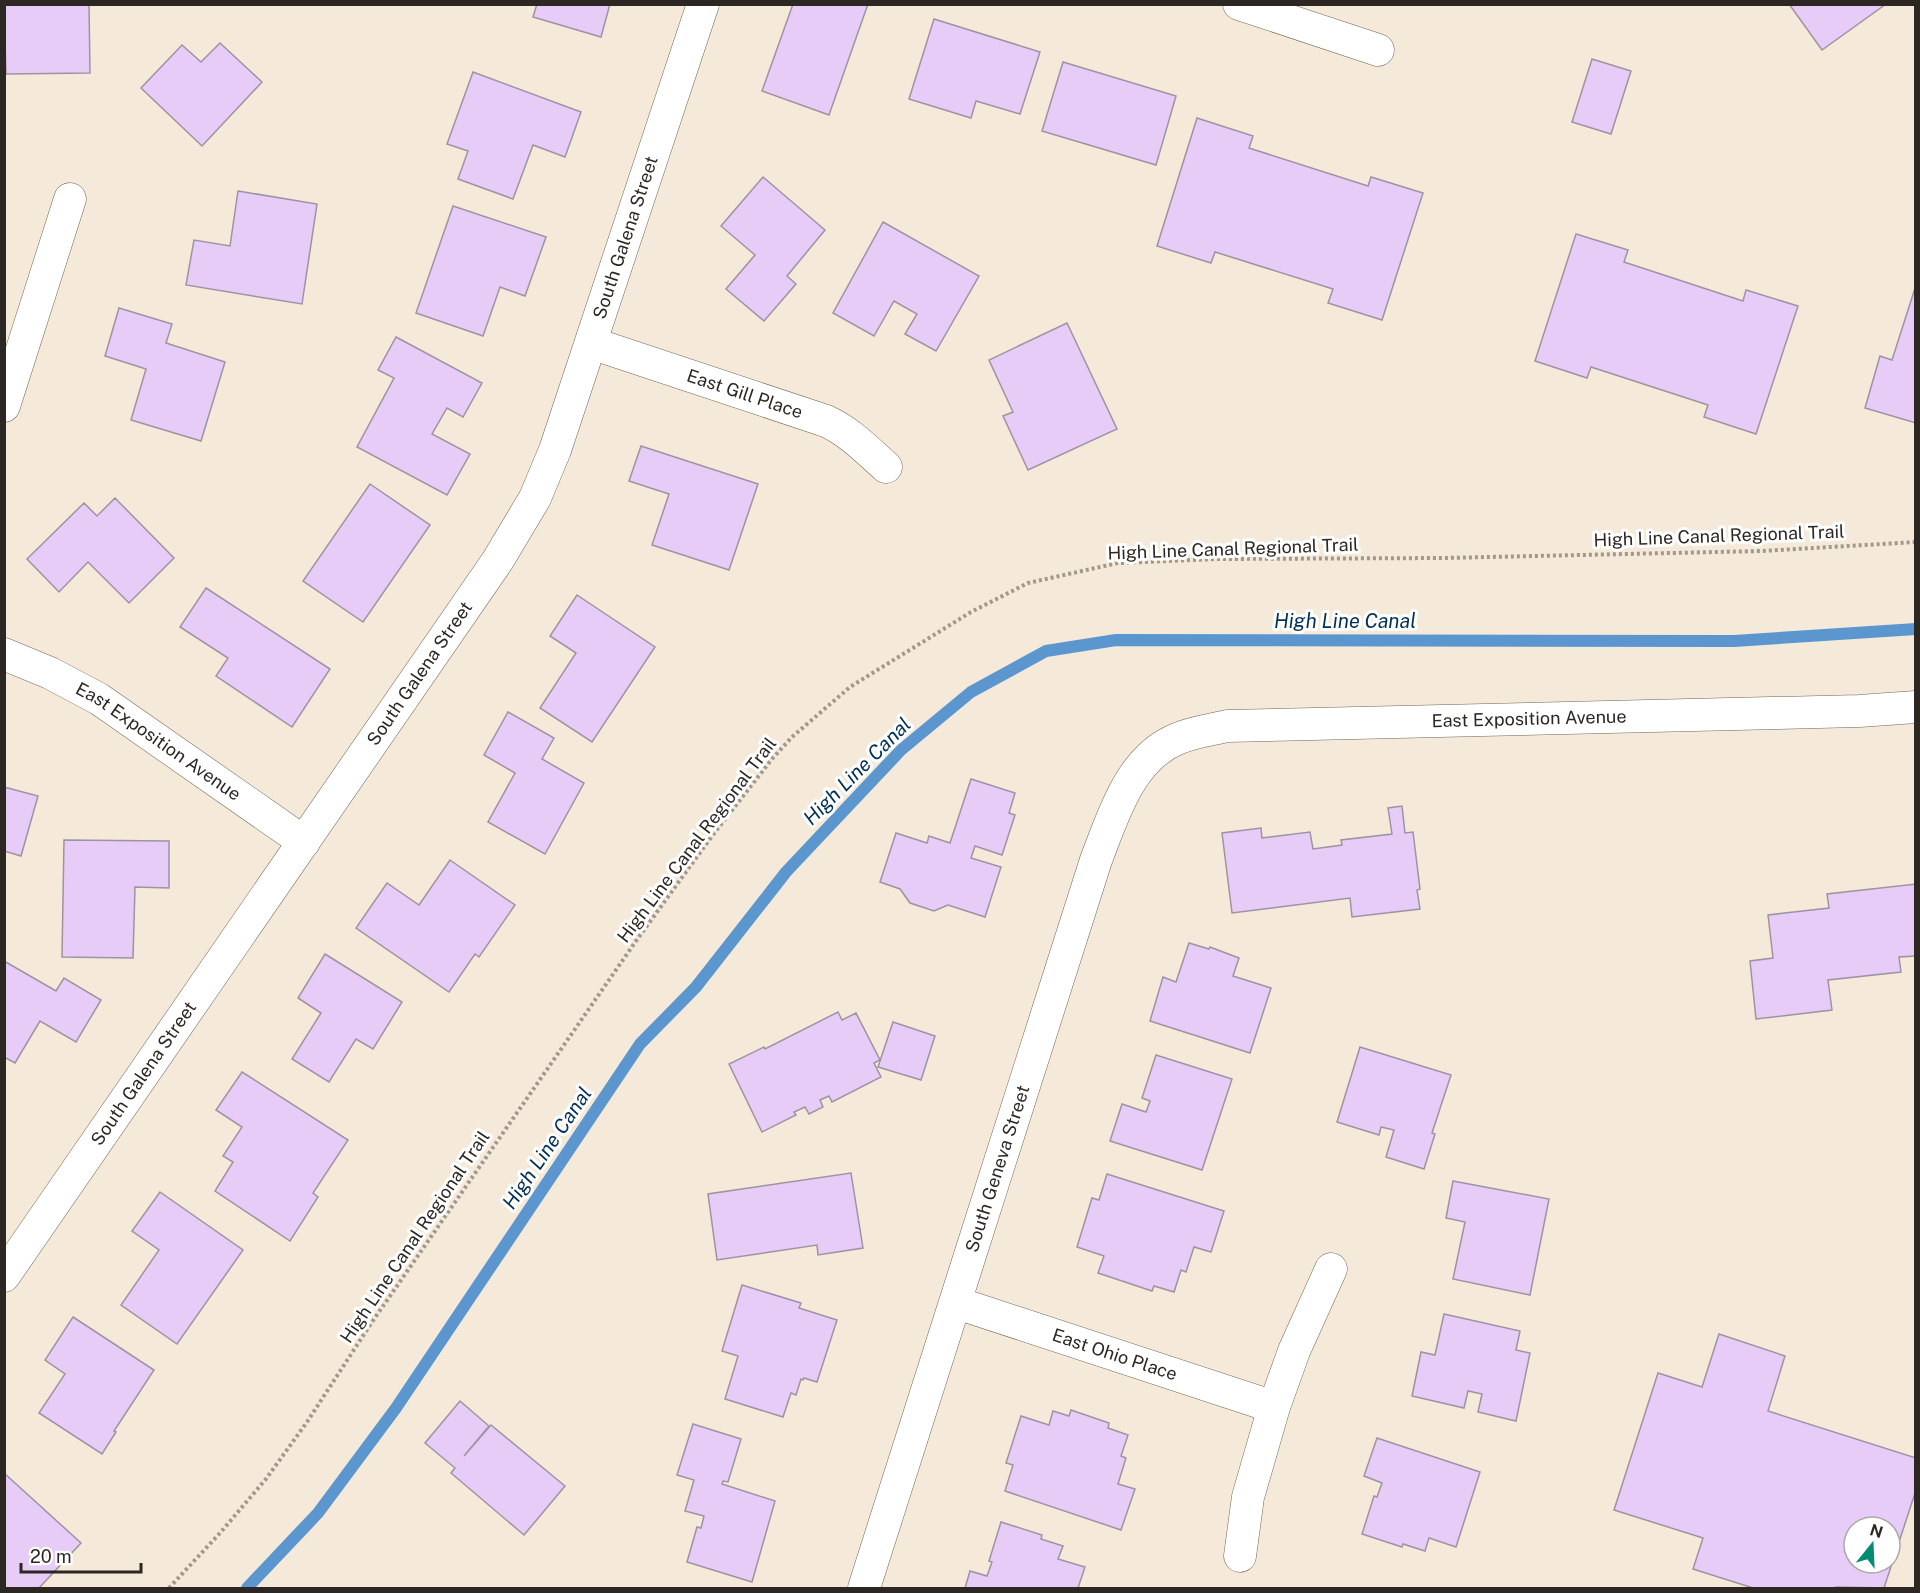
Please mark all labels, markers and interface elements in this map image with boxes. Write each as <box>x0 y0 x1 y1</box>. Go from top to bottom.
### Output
street label: South Galena Street <box>588 153 662 321</box>
street label: East Gill Place <box>684 365 806 423</box>
street label: High Line Canal Regional Trail <box>1593 521 1845 550</box>
street label: High Line Canal Regional Trail <box>1107 534 1359 563</box>
street label: South Galena Street <box>362 597 476 749</box>
water label: High Line Canal <box>1274 609 1416 633</box>
street label: East Exposition Avenue <box>72 678 245 805</box>
street label: East Exposition Avenue <box>1431 706 1627 731</box>
water label: High Line Canal <box>798 712 916 830</box>
street label: High Line Canal Regional Trail <box>613 733 781 946</box>
street label: South Galena Street <box>86 997 200 1149</box>
water label: High Line Canal <box>497 1082 597 1214</box>
street label: South Geneva Street <box>961 1082 1034 1255</box>
street label: High Line Canal Regional Trail <box>336 1127 494 1347</box>
street label: East Ohio Place <box>1050 1324 1180 1385</box>
north arrow <box>1842 1515 1902 1575</box>
text: N <box>1868 1520 1885 1542</box>
scale bar <box>21 1536 141 1574</box>
text: 20 m <box>30 1546 72 1567</box>

